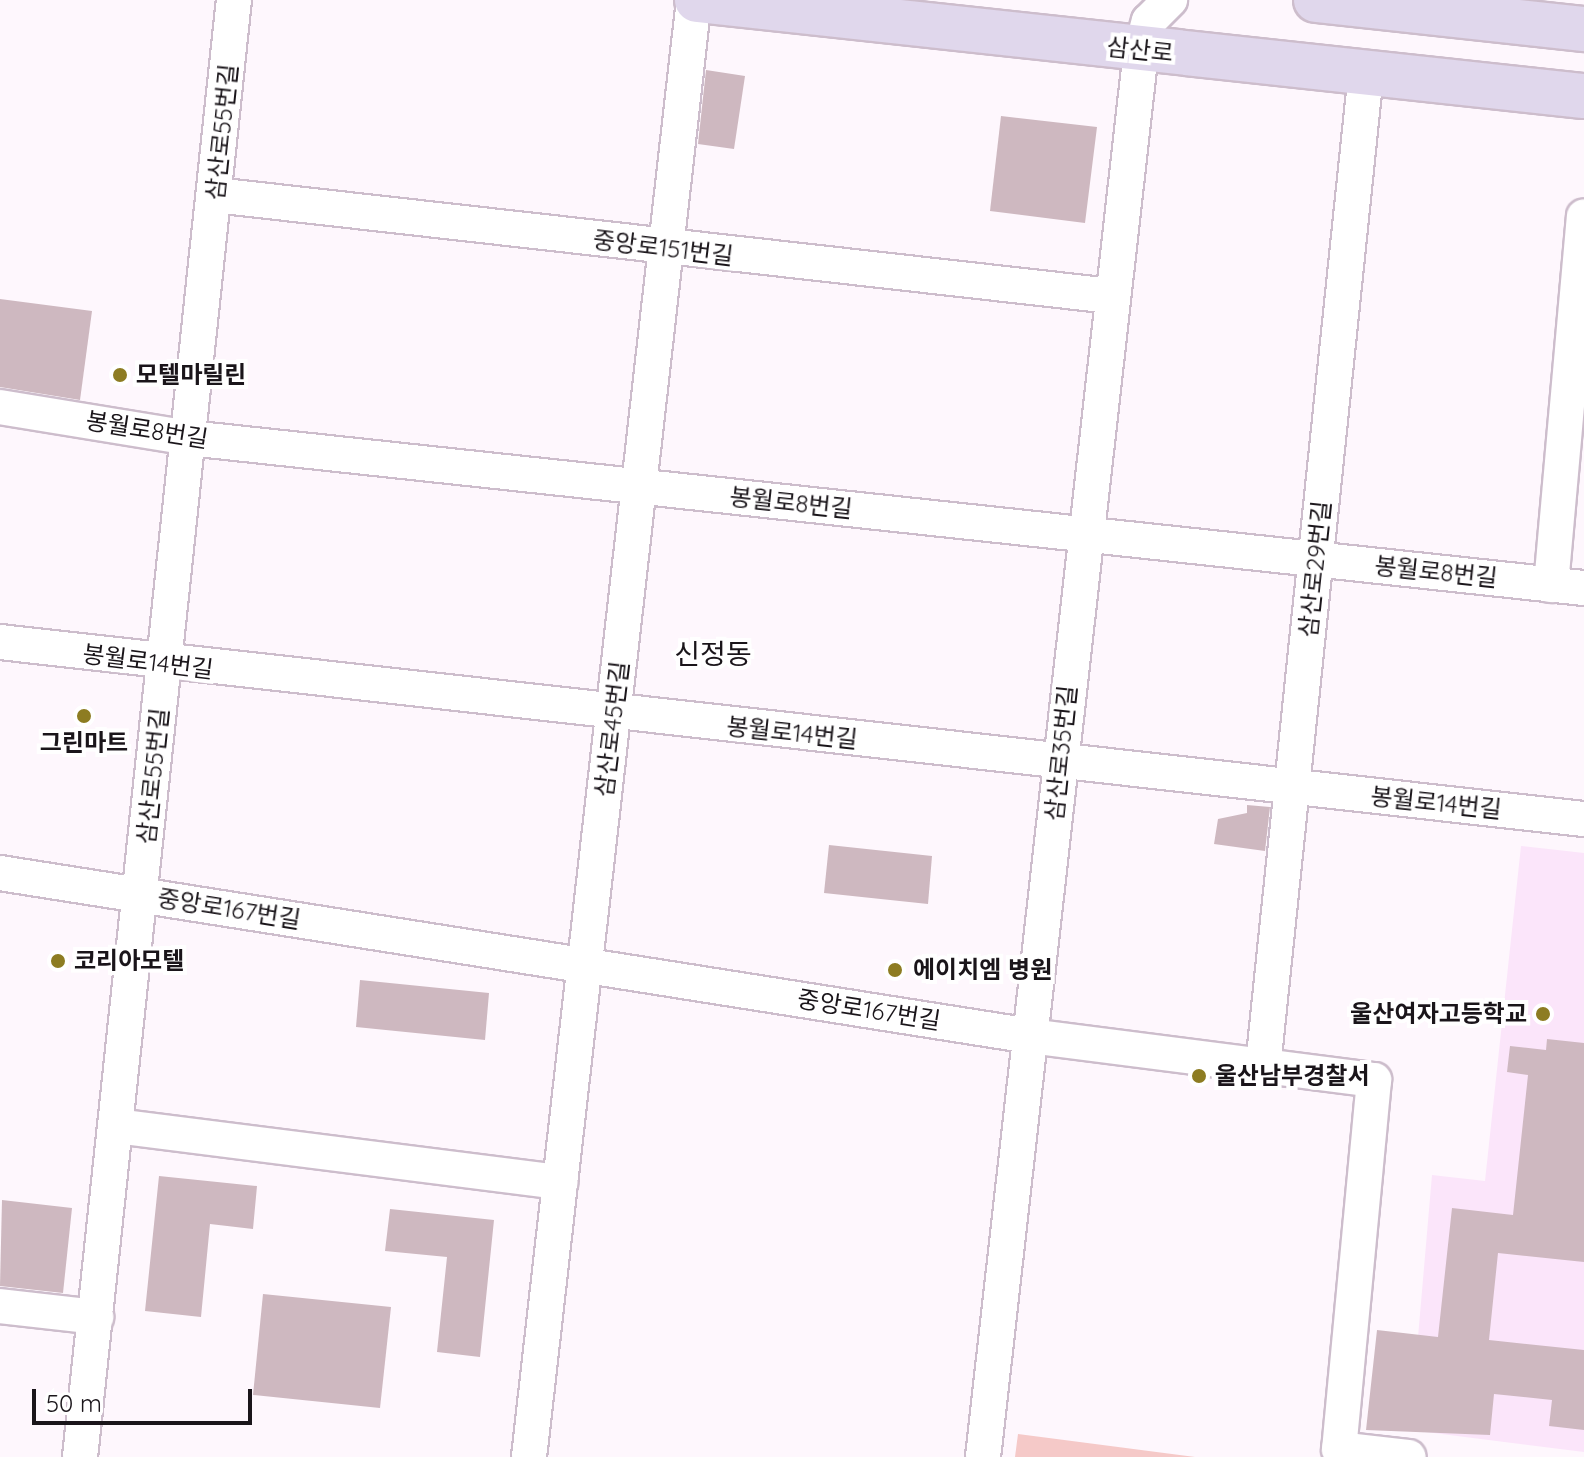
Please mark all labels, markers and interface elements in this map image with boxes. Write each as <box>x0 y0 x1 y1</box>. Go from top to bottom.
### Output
street label: 삼산로 <box>1106 32 1174 68</box>
street label: 삼산로55번길 <box>201 63 243 201</box>
street label: 중앙로151번길 <box>591 225 735 271</box>
place label: 모텔마릴린 <box>136 361 246 389</box>
marker: 모텔마릴린 <box>111 366 129 384</box>
street label: 봉월로8번길 <box>84 406 210 454</box>
street label: 봉월로8번길 <box>728 482 854 524</box>
street label: 삼산로29번길 <box>1294 499 1336 639</box>
street label: 봉월로8번길 <box>1373 551 1499 593</box>
district label: 신정동 <box>674 637 752 671</box>
street label: 봉월로14번길 <box>81 640 215 684</box>
street label: 삼산로45번길 <box>589 660 635 798</box>
street label: 삼산로35번길 <box>1040 684 1082 822</box>
marker: 그린마트 <box>75 707 93 725</box>
street label: 삼산로55번길 <box>132 707 174 845</box>
street label: 봉월로14번길 <box>725 712 859 754</box>
place label: 그린마트 <box>40 729 128 757</box>
street label: 봉월로14번길 <box>1369 782 1503 824</box>
street label: 중앙로167번길 <box>155 883 303 935</box>
place label: 코리아모텔 <box>74 947 184 975</box>
marker: 코리아모텔 <box>49 952 67 970</box>
place label: 에이치엠 병원 <box>913 956 1052 984</box>
marker: 에이치엠 병원 <box>884 959 906 981</box>
street label: 중앙로167번길 <box>795 984 943 1036</box>
place label: 울산여자고등학교 <box>1350 1000 1527 1028</box>
marker: 울산여자고등학교 <box>1534 1005 1552 1023</box>
place label: 울산남부경찰서 <box>1215 1062 1370 1090</box>
marker: 울산남부경찰서 <box>1190 1067 1208 1085</box>
scale bar <box>36 1373 256 1423</box>
text: 50 m <box>46 1388 102 1418</box>

